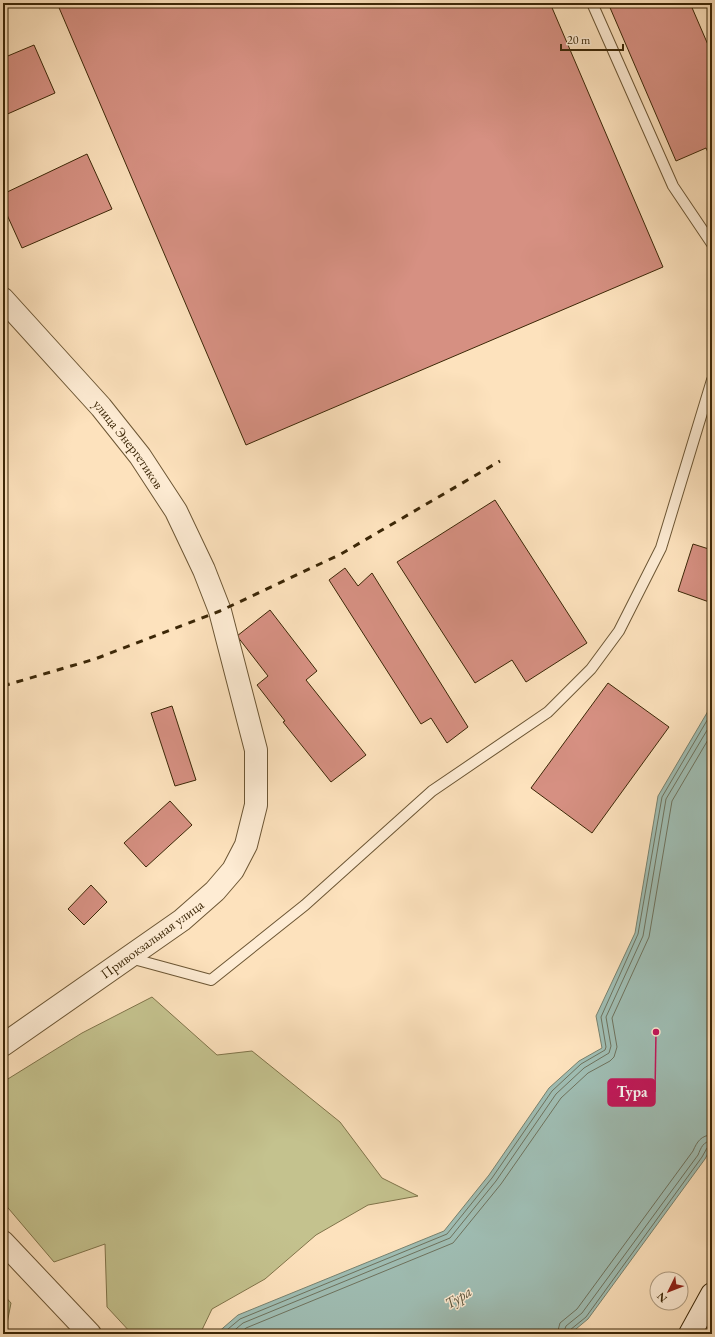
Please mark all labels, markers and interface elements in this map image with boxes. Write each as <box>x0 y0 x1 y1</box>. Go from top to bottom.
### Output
scale bar <box>561 26 623 52</box>
text: 20 m <box>567 32 591 48</box>
street label: улица Энергетиков <box>89 395 168 492</box>
street label: Привокзальная улица <box>97 895 208 983</box>
callout: Тура <box>608 1079 655 1106</box>
text: Тура <box>617 1082 648 1101</box>
north arrow <box>649 1271 689 1311</box>
water label: Тура <box>441 1281 475 1313</box>
text: N <box>653 1290 670 1306</box>

